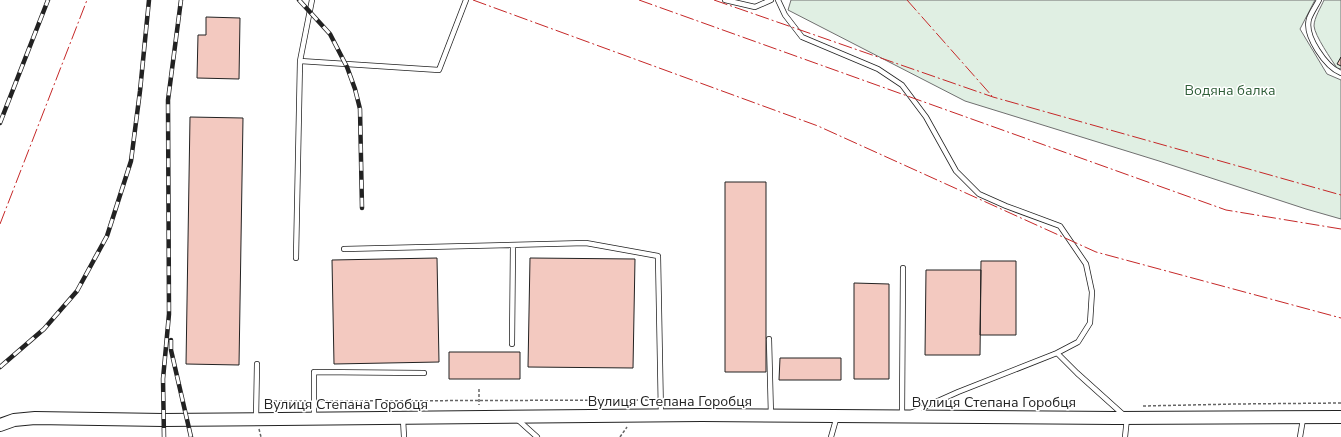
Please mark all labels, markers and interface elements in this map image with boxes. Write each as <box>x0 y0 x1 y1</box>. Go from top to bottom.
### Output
park label: Водяна балка <box>1185 81 1276 100</box>
street label: Вулиця Степана Горобця <box>588 392 752 411</box>
street label: Вулиця Степана Горобця <box>912 393 1076 412</box>
street label: Вулиця Степана Горобця <box>264 395 428 414</box>

